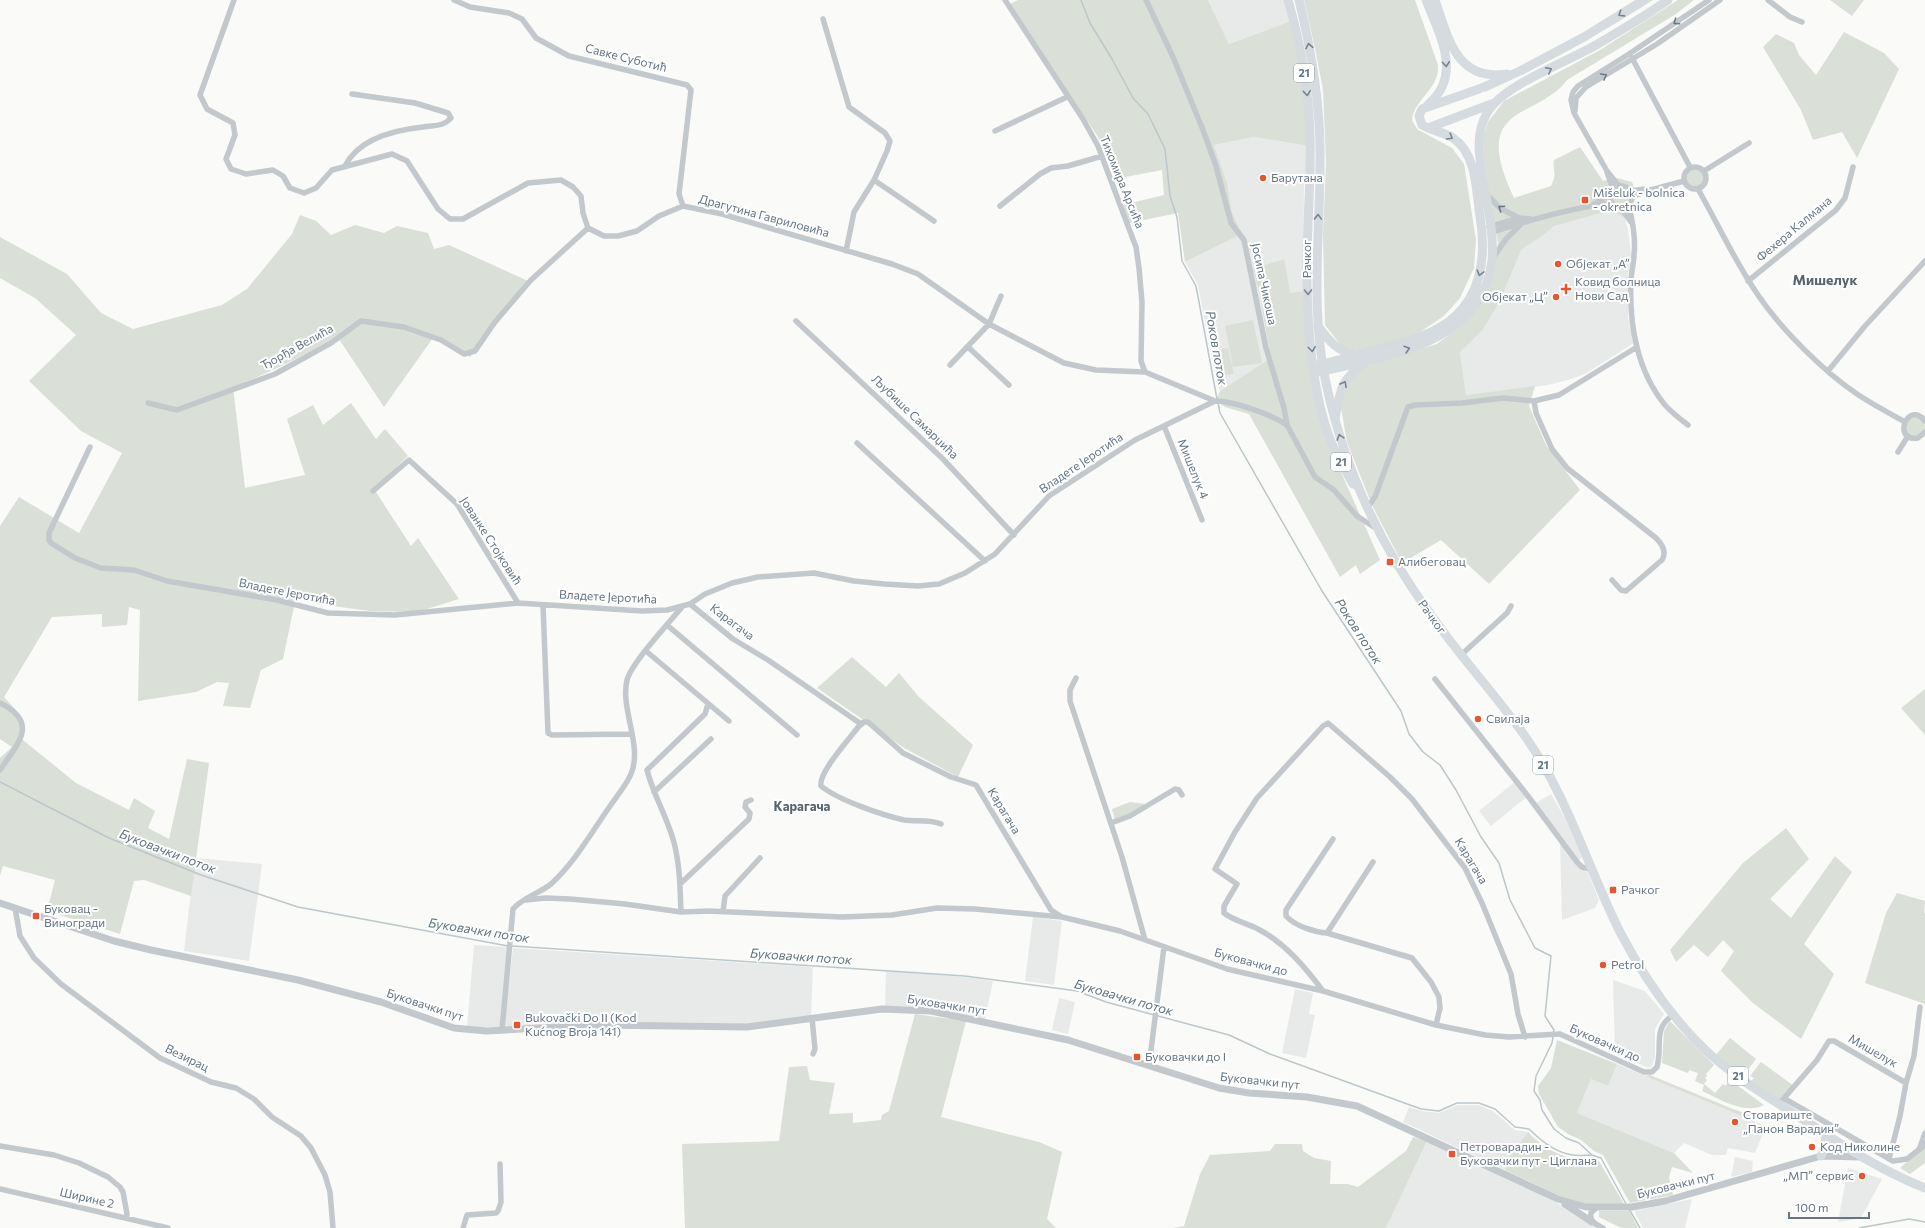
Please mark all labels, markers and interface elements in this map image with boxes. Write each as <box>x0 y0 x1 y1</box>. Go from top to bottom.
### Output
one-way arrow <box>1618 10 1625 17</box>
one-way arrow <box>1674 17 1681 24</box>
street label: Савке Суботић <box>584 40 668 74</box>
one-way arrow <box>1306 43 1314 49</box>
one-way arrow <box>1442 60 1451 67</box>
road number: 21 <box>1294 64 1314 82</box>
one-way arrow <box>1545 67 1552 75</box>
one-way arrow <box>1600 74 1607 81</box>
one-way arrow <box>1302 90 1311 96</box>
street label: Тихомира Арсића <box>1098 133 1148 230</box>
one-way arrow <box>1446 133 1453 140</box>
place label: Барутана <box>1271 170 1323 184</box>
marker: Барутана <box>1258 173 1268 183</box>
place label: Mišeluk - bolnica - okretnica <box>1593 185 1685 213</box>
street label: Драгутина Гавриловића <box>697 191 831 239</box>
street label: Фехера Калмана <box>1753 193 1834 264</box>
marker: Mišeluk - bolnica - okretnica <box>1580 195 1590 205</box>
one-way arrow <box>1498 205 1505 213</box>
one-way arrow <box>1314 214 1322 220</box>
street label: Рачког <box>1299 240 1313 278</box>
street label: Јосипа Чикоша <box>1248 242 1280 326</box>
place label: Објекат „А” <box>1566 256 1630 270</box>
marker: Објекат „А” <box>1553 259 1563 269</box>
one-way arrow <box>1476 270 1484 277</box>
district label: Мишелук <box>1793 271 1857 288</box>
place label: Ковид болница Нови Сад <box>1575 274 1661 302</box>
marker: Ковид болница Нови Сад <box>1560 283 1572 295</box>
one-way arrow <box>1303 289 1312 295</box>
place label: Објекат „Ц” <box>1482 289 1548 303</box>
marker: Објекат „Ц” <box>1551 292 1561 302</box>
water label: Роков поток <box>1203 310 1232 387</box>
street label: Ђорђа Велића <box>258 321 335 372</box>
one-way arrow <box>1403 345 1410 354</box>
one-way arrow <box>1307 346 1316 352</box>
street label: Љубише Самарџића <box>869 371 962 461</box>
one-way arrow <box>1339 381 1346 388</box>
street label: Владете Јеротића <box>1036 429 1126 496</box>
one-way arrow <box>1337 434 1345 441</box>
street label: Мишелук 4 <box>1175 436 1212 501</box>
road number: 21 <box>1331 453 1351 471</box>
street label: Јованке Стојковић <box>457 494 526 588</box>
place label: Алибеговац <box>1398 554 1466 568</box>
marker: Алибеговац <box>1385 557 1395 567</box>
street label: Владете Јеротића <box>238 575 337 608</box>
street label: Владете Јеротића <box>559 586 657 607</box>
water label: Роков поток <box>1332 595 1387 668</box>
street label: Рачког <box>1416 597 1450 636</box>
street label: Карагача <box>708 600 757 642</box>
place label: Свилаја <box>1486 711 1530 725</box>
marker: Свилаја <box>1473 714 1483 724</box>
road number: 21 <box>1533 756 1553 774</box>
street label: Карагача <box>986 785 1024 836</box>
district label: Карагача <box>774 798 831 814</box>
water label: Буковачки поток <box>117 825 220 877</box>
street label: Карагача <box>1453 835 1491 886</box>
place label: Рачког <box>1621 882 1660 896</box>
marker: Рачког <box>1608 885 1618 895</box>
place label: Буковац - Виногради <box>44 901 105 929</box>
marker: Буковац - Виногради <box>31 911 41 921</box>
water label: Буковачки поток <box>427 914 532 946</box>
water label: Буковачки поток <box>749 944 854 968</box>
street label: Буковачки до <box>1213 944 1290 978</box>
place label: Petrol <box>1611 957 1644 971</box>
marker: Petrol <box>1598 960 1608 970</box>
water label: Буковачки поток <box>1073 975 1176 1019</box>
street label: Буковачки пут <box>385 985 466 1023</box>
street label: Буковачки пут <box>907 991 988 1017</box>
place label: Bukovački Do II (Kod Kućnog Broja 141) <box>525 1010 636 1038</box>
marker: Bukovački Do II (Kod Kućnog Broja 141) <box>512 1020 522 1030</box>
street label: Буковачки до <box>1568 1020 1643 1064</box>
street label: Мишелук <box>1847 1031 1901 1070</box>
street label: Везирац <box>163 1041 212 1074</box>
place label: Буковачки до I <box>1145 1049 1226 1063</box>
marker: Буковачки до I <box>1132 1052 1142 1062</box>
road number: 21 <box>1728 1067 1748 1085</box>
street label: Буковачки пут <box>1220 1069 1301 1091</box>
place label: Стовариште „Панон Варадин” <box>1743 1107 1839 1135</box>
marker: Стовариште „Панон Варадин” <box>1730 1117 1740 1127</box>
place label: Петроварадин - Буковачки пут - Циглана <box>1460 1139 1597 1167</box>
place label: Код Николине <box>1820 1139 1900 1153</box>
marker: Код Николине <box>1807 1142 1817 1152</box>
marker: Петроварадин - Буковачки пут - Циглана <box>1447 1149 1457 1159</box>
street label: Буковачки пут <box>1635 1167 1717 1201</box>
place label: „МП” сервис <box>1783 1168 1854 1182</box>
marker: „МП” сервис <box>1857 1171 1867 1181</box>
street label: Ширине 2 <box>59 1184 116 1210</box>
scale bar <box>1789 1194 1869 1220</box>
text: 100 m <box>1795 1200 1829 1214</box>

